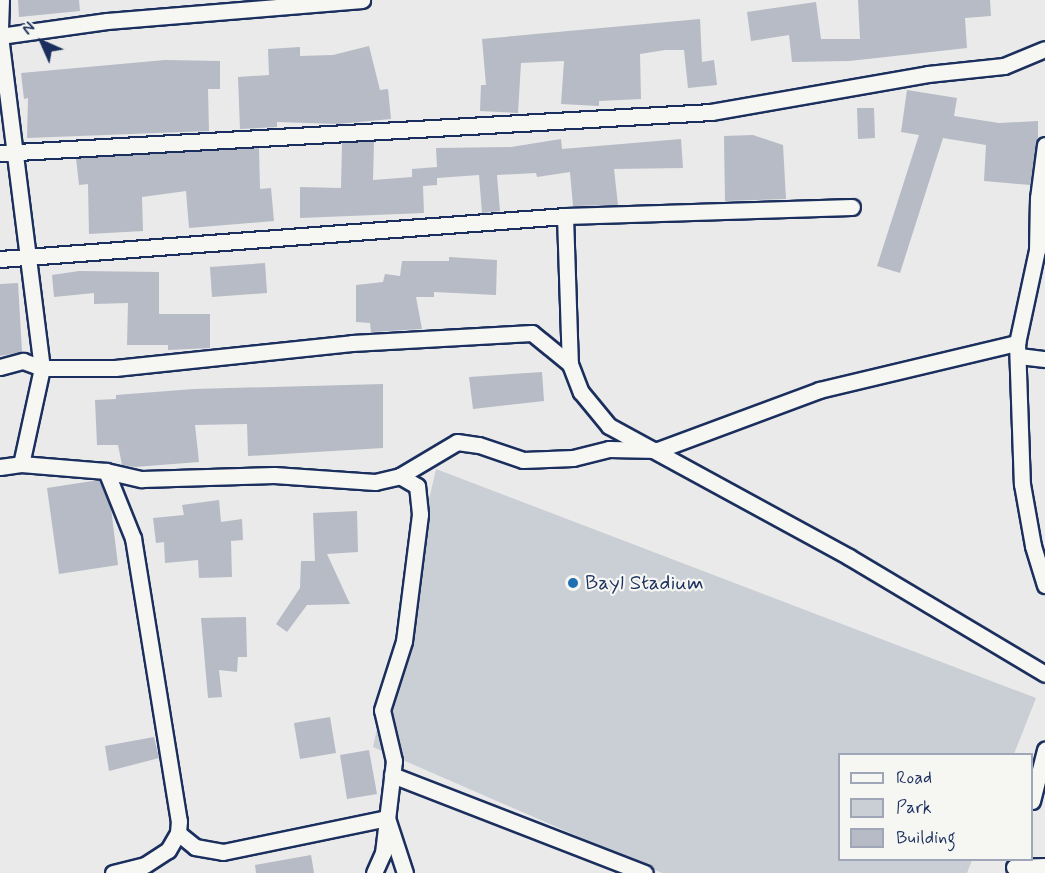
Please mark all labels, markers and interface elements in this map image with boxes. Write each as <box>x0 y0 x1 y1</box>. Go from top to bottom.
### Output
north arrow <box>12 12 72 72</box>
text: N <box>18 18 40 40</box>
place label: Bayl Stadium <box>585 570 704 596</box>
marker: Bayl Stadium <box>566 576 580 590</box>
legend <box>838 753 1033 861</box>
text: Road <box>896 766 932 790</box>
text: Park <box>896 796 932 820</box>
text: Building <box>896 826 956 850</box>

